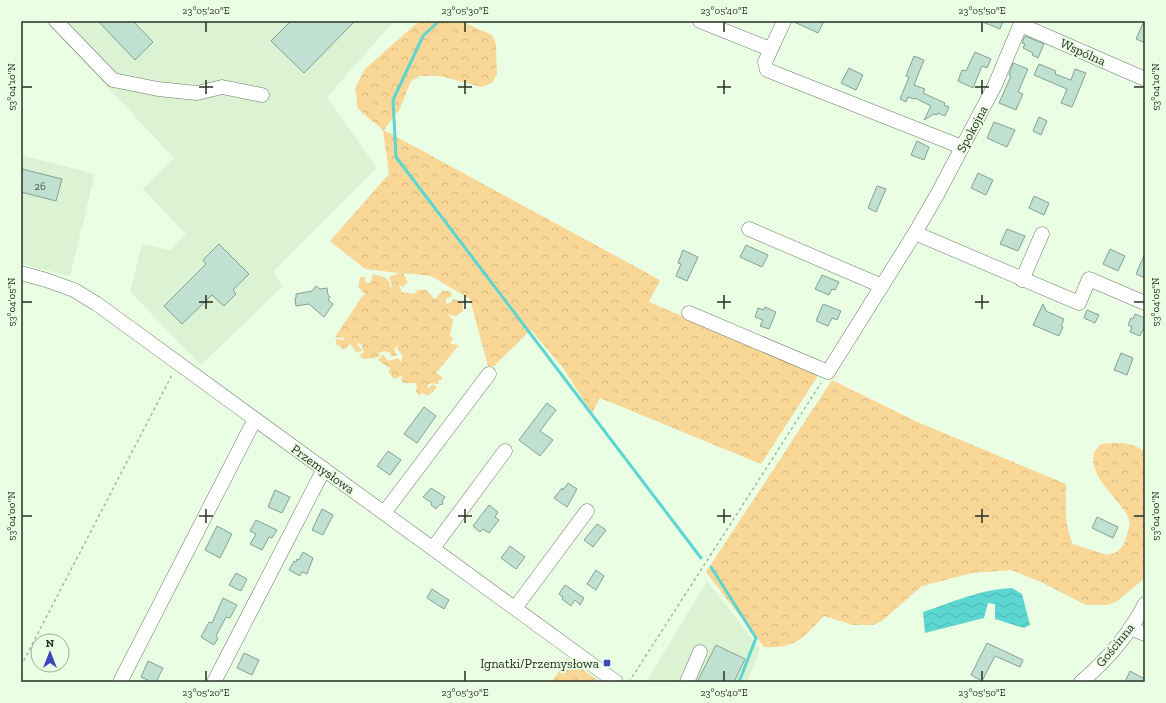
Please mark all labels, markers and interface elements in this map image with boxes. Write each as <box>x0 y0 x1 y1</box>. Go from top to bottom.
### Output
text: 23°05'20"E <box>182 5 230 17</box>
text: 23°05'30"E <box>441 5 489 17</box>
text: 23°05'40"E <box>700 5 748 17</box>
text: 23°05'50"E <box>958 5 1006 17</box>
street label: Wspólna <box>1058 35 1109 69</box>
text: 53°04'10"N <box>6 63 18 111</box>
text: 53°04'10"N <box>1150 63 1162 111</box>
street label: Spokojna <box>953 102 992 155</box>
house number: 26 <box>34 180 46 193</box>
text: 53°04'05"N <box>6 277 18 326</box>
text: 53°04'05"N <box>1150 277 1162 326</box>
street label: Przemysłowa <box>288 441 358 497</box>
text: 53°04'00"N <box>6 491 18 541</box>
text: 53°04'00"N <box>1150 491 1162 541</box>
street label: Gościnna <box>1093 619 1138 670</box>
north arrow <box>30 633 70 673</box>
text: N <box>46 637 55 650</box>
place label: Ignatki/Przemysłowa <box>480 656 600 671</box>
marker: Ignatki/Przemysłowa <box>602 658 612 668</box>
text: 23°05'20"E <box>182 687 230 699</box>
text: 23°05'30"E <box>441 687 489 699</box>
text: 23°05'40"E <box>700 687 748 699</box>
text: 23°05'50"E <box>958 687 1006 699</box>

